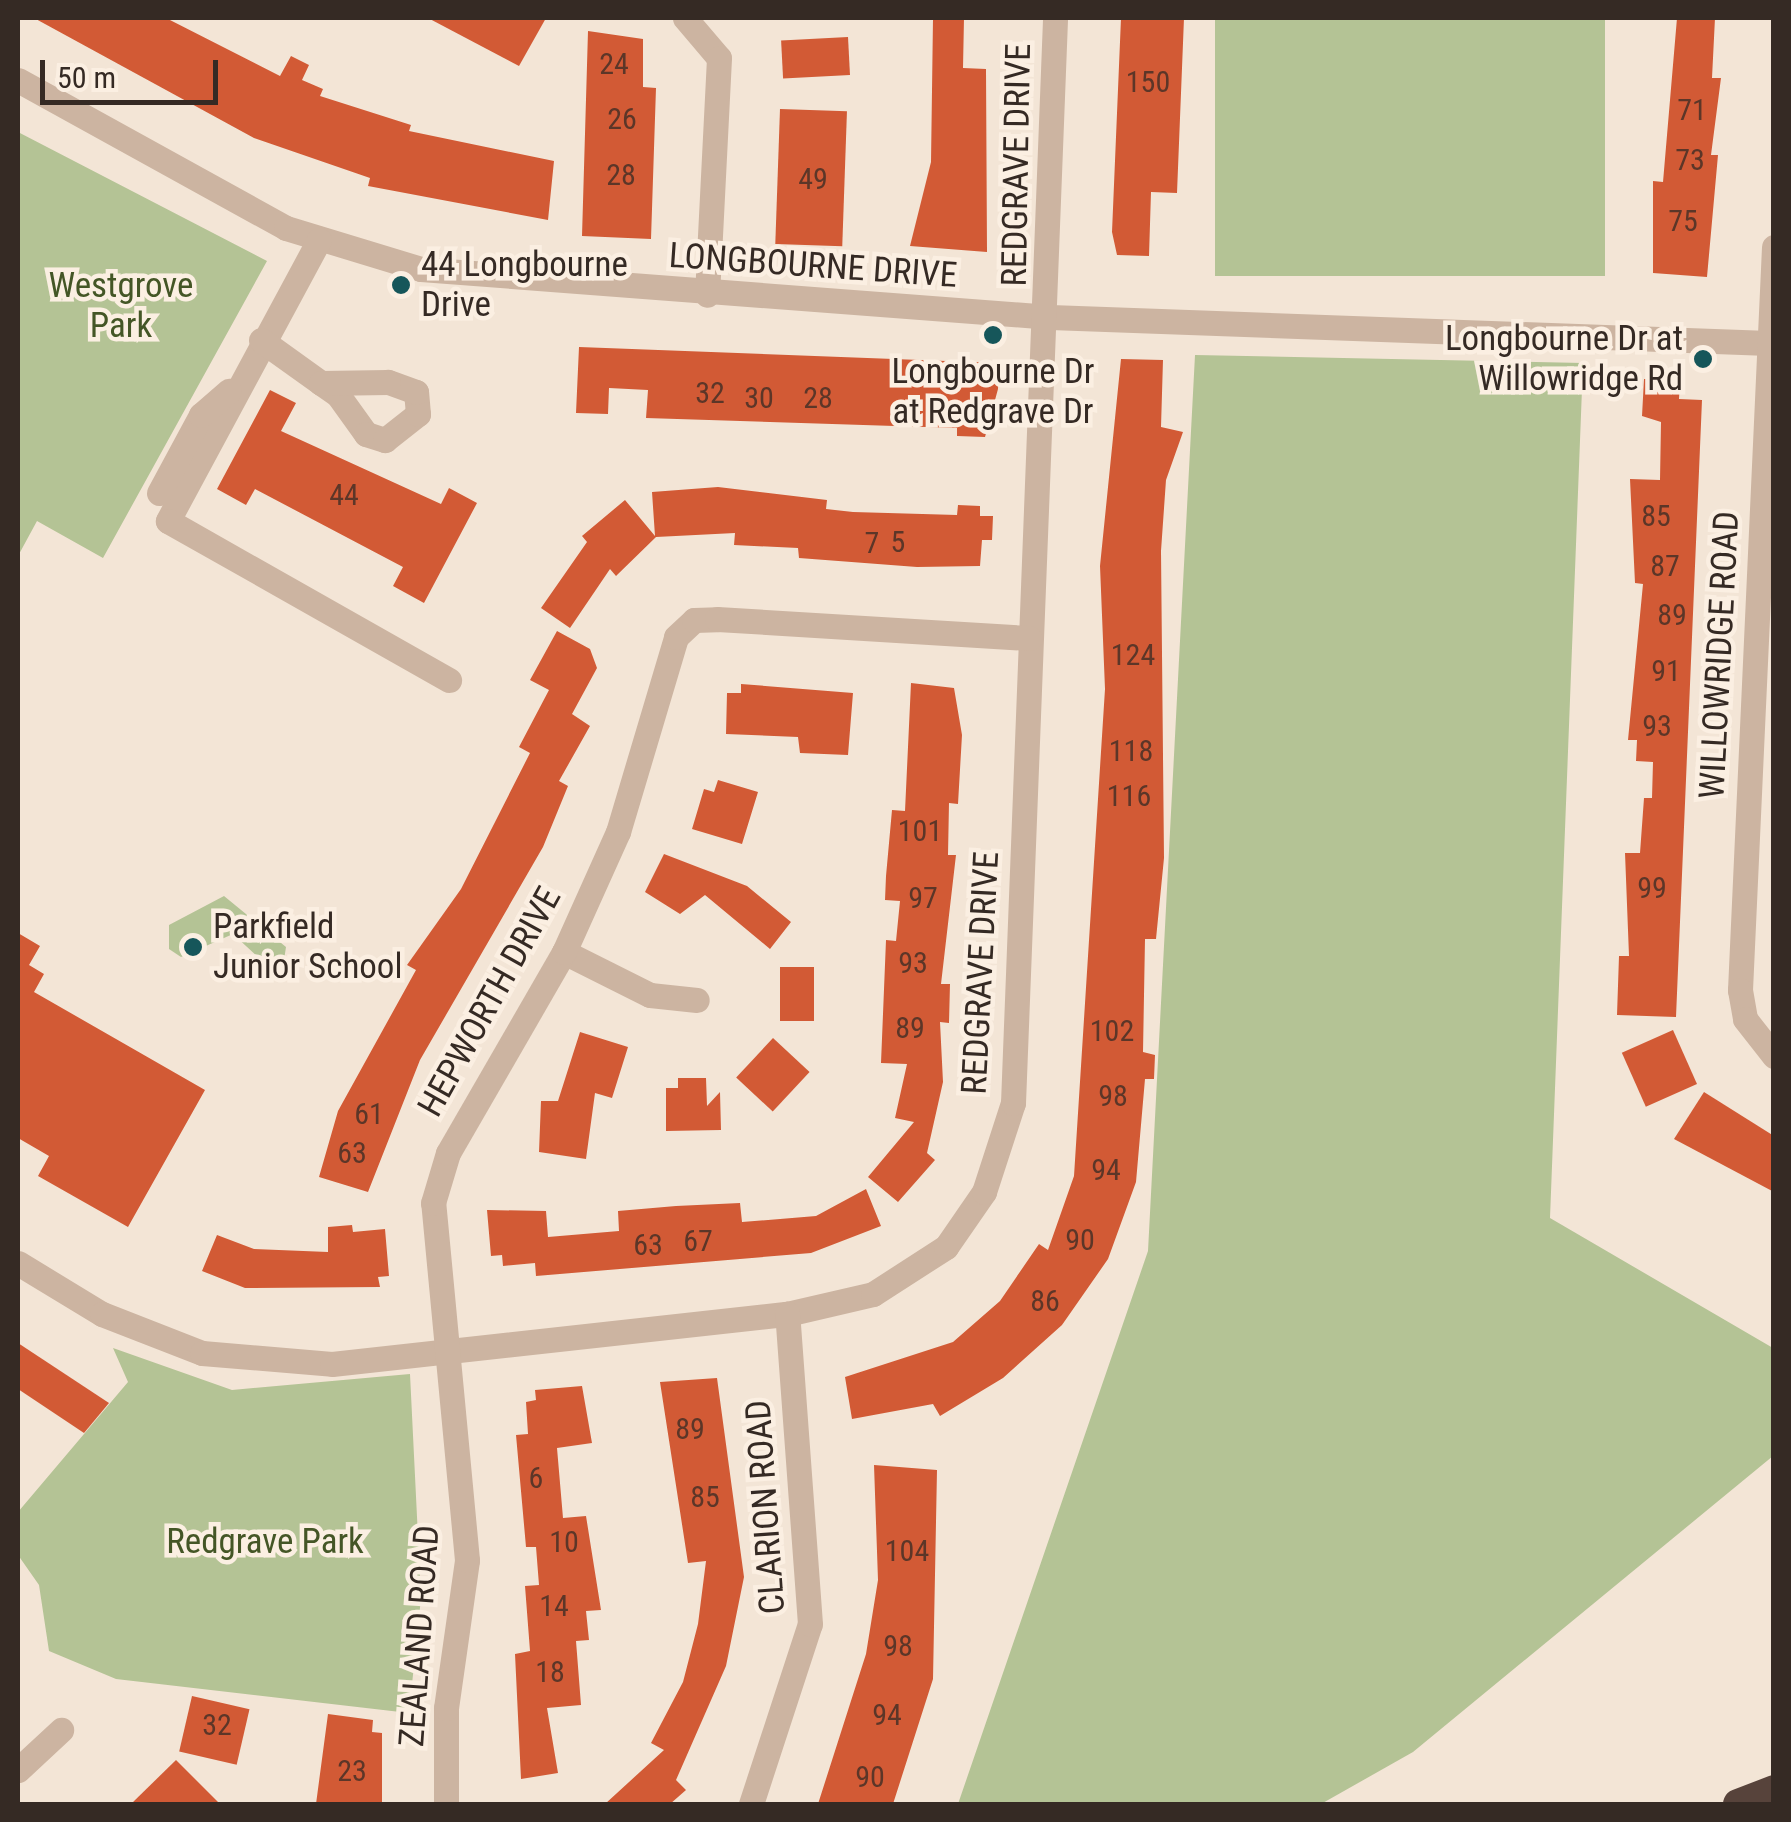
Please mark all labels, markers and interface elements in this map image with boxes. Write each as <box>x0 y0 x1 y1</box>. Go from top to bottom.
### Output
scale bar <box>45 40 222 102</box>
street label: REDGRAVE DRIVE <box>994 43 1040 287</box>
house number: 24 <box>599 46 629 82</box>
text: 50 m <box>57 60 116 95</box>
house number: 150 <box>1126 64 1170 100</box>
house number: 71 <box>1677 92 1707 128</box>
house number: 26 <box>607 101 637 137</box>
house number: 73 <box>1675 142 1705 178</box>
house number: 28 <box>606 157 636 193</box>
house number: 49 <box>798 161 828 197</box>
house number: 75 <box>1668 203 1698 239</box>
street label: LONGBOURNE DRIVE <box>668 235 958 297</box>
place label: 44 Longbourne Drive <box>421 244 628 326</box>
park label: Westgrove Park <box>49 265 193 347</box>
marker: 44 Longbourne Drive <box>390 274 412 296</box>
place label: Longbourne Dr at Willowridge Rd <box>1445 318 1683 400</box>
marker: Longbourne Dr at Redgrave Dr <box>982 324 1004 346</box>
marker: Longbourne Dr at Willowridge Rd <box>1692 348 1714 370</box>
place label: Longbourne Dr at Redgrave Dr <box>892 351 1094 433</box>
house number: 32 <box>695 375 725 411</box>
house number: 30 <box>744 380 774 416</box>
house number: 28 <box>803 380 833 416</box>
house number: 44 <box>329 477 359 513</box>
house number: 85 <box>1641 498 1671 534</box>
street label: WILLOWRIDGE ROAD <box>1691 510 1749 800</box>
house number: 5 <box>891 524 905 560</box>
house number: 7 <box>865 525 879 561</box>
house number: 87 <box>1650 548 1680 584</box>
house number: 89 <box>1657 597 1687 633</box>
house number: 124 <box>1111 637 1155 673</box>
house number: 91 <box>1651 653 1681 689</box>
house number: 93 <box>1642 708 1672 744</box>
house number: 118 <box>1109 733 1153 769</box>
house number: 116 <box>1107 778 1151 814</box>
house number: 101 <box>898 813 942 849</box>
street label: REDGRAVE DRIVE <box>954 850 1008 1096</box>
house number: 99 <box>1637 870 1667 906</box>
street label: HEPWORTH DRIVE <box>410 880 570 1124</box>
house number: 97 <box>908 880 938 916</box>
place label: Parkfield Junior School <box>213 906 402 988</box>
marker: Parkfield Junior School <box>182 936 204 958</box>
house number: 93 <box>898 945 928 981</box>
house number: 89 <box>895 1010 925 1046</box>
house number: 102 <box>1090 1013 1134 1049</box>
house number: 98 <box>1098 1078 1128 1114</box>
house number: 61 <box>354 1096 384 1132</box>
house number: 63 <box>337 1135 367 1171</box>
house number: 94 <box>1091 1152 1121 1188</box>
house number: 90 <box>1065 1222 1095 1258</box>
house number: 67 <box>683 1223 713 1259</box>
house number: 63 <box>633 1227 663 1263</box>
house number: 86 <box>1030 1283 1060 1319</box>
street label: CLARION ROAD <box>738 1399 794 1615</box>
house number: 89 <box>675 1411 705 1447</box>
house number: 6 <box>529 1460 543 1496</box>
house number: 85 <box>690 1479 720 1515</box>
park label: Redgrave Park <box>166 1521 364 1563</box>
street label: ZEALAND ROAD <box>391 1524 449 1748</box>
house number: 10 <box>549 1524 579 1560</box>
house number: 104 <box>885 1533 929 1569</box>
house number: 14 <box>539 1588 569 1624</box>
house number: 98 <box>883 1628 913 1664</box>
house number: 18 <box>535 1654 565 1690</box>
house number: 94 <box>872 1697 902 1733</box>
house number: 32 <box>202 1707 232 1743</box>
house number: 23 <box>337 1753 367 1789</box>
house number: 90 <box>855 1759 885 1795</box>

